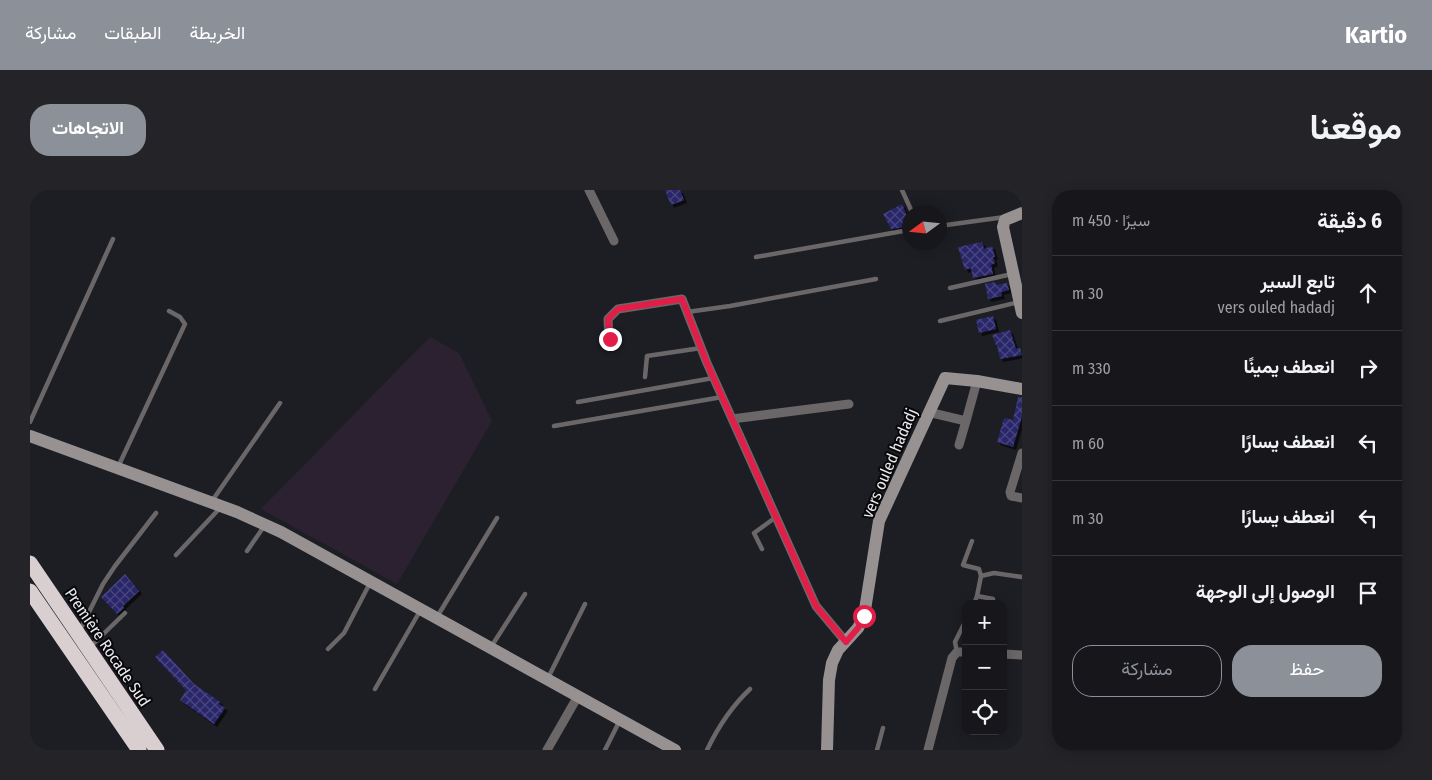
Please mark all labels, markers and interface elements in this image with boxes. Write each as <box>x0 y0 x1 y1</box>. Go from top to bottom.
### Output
text: Kartio <box>1345 21 1407 49</box>
text: مشاركة <box>25 22 76 44</box>
text: الطبقات <box>104 22 161 44</box>
text: الخريطة <box>189 22 245 44</box>
button: الاتجاهات <box>30 104 146 156</box>
text: موقعنا <box>1309 106 1402 148</box>
north arrow <box>902 205 947 250</box>
text: 6 دقيقة <box>1317 208 1382 234</box>
text: سيرًا · 450 m <box>1072 211 1150 230</box>
text: تابع السير <box>1260 270 1335 293</box>
icon: ahead <box>1354 279 1382 307</box>
text: 30 m <box>1072 284 1104 303</box>
text: vers ouled hadadj <box>1218 298 1335 317</box>
route end <box>599 328 622 351</box>
icon: right <box>1354 354 1382 382</box>
text: انعطف يمينًا <box>1243 355 1335 378</box>
text: 330 m <box>1072 359 1111 378</box>
street label: vers ouled hadadj <box>858 405 921 521</box>
icon: left <box>1354 429 1382 457</box>
text: انعطف يسارًا <box>1241 430 1335 453</box>
text: 60 m <box>1072 434 1104 453</box>
icon: left <box>1354 504 1382 532</box>
text: انعطف يسارًا <box>1241 505 1335 528</box>
text: 30 m <box>1072 509 1104 528</box>
icon: arrive <box>1354 579 1382 607</box>
text: الوصول إلى الوجهة <box>1196 580 1335 603</box>
street label: Première Rocade Sud <box>61 584 154 710</box>
map controls <box>962 600 1007 735</box>
button: + <box>962 600 1007 645</box>
route start <box>853 605 876 628</box>
button: − <box>962 645 1007 690</box>
button: مشاركة <box>1072 645 1222 697</box>
button: حفظ <box>1232 645 1382 697</box>
button: locate <box>962 690 1007 735</box>

